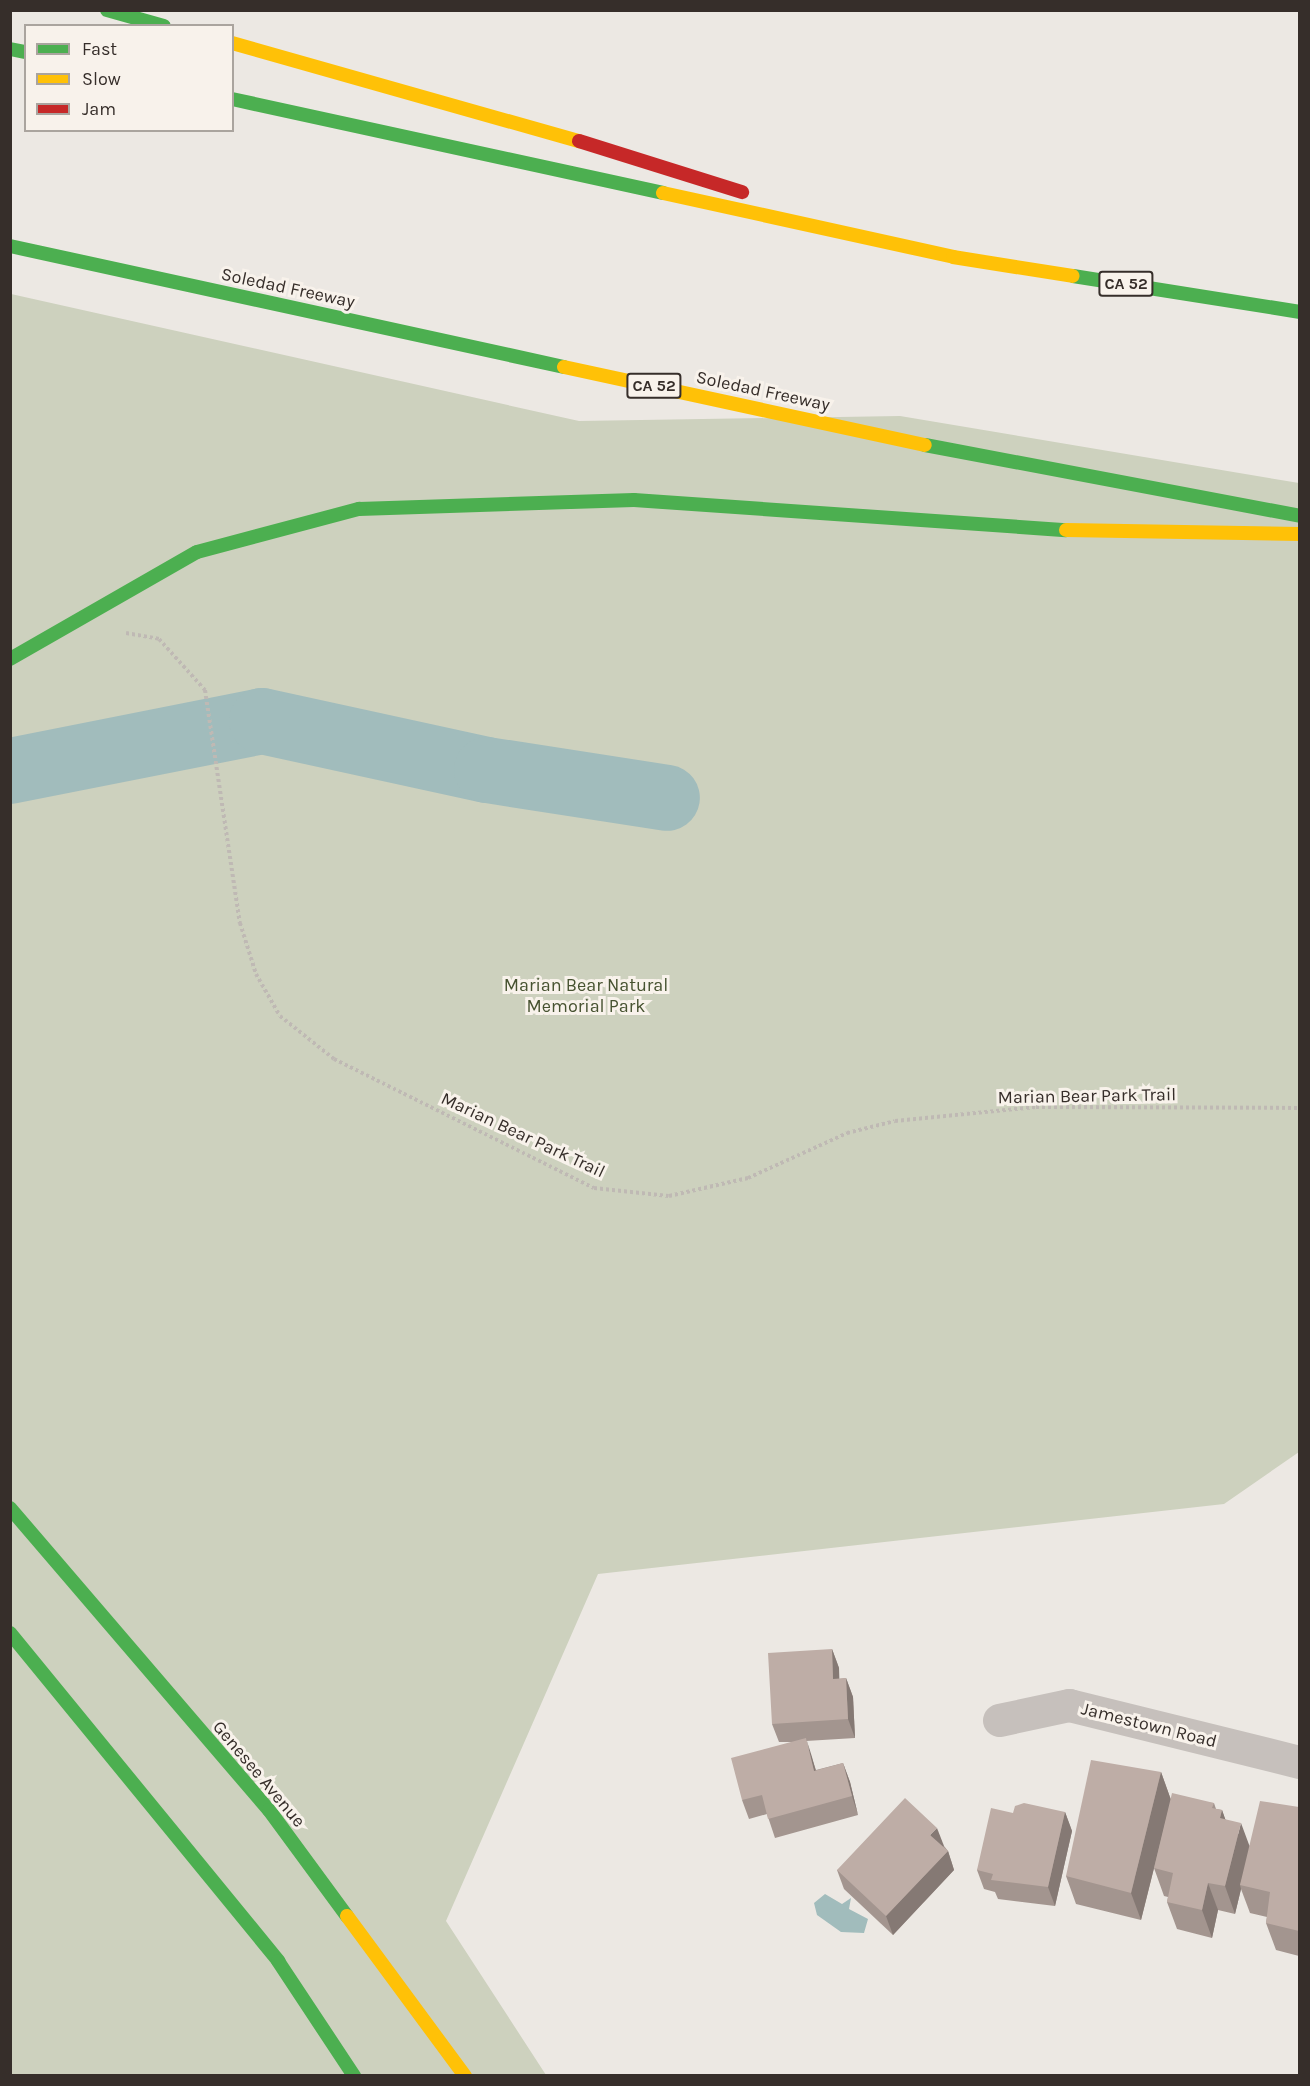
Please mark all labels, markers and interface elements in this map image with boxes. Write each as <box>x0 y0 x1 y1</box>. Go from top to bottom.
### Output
legend <box>24 24 234 132</box>
text: Fast <box>82 38 117 60</box>
text: Slow <box>82 68 121 90</box>
text: Jam <box>82 98 116 120</box>
street label: Soledad Freeway <box>219 263 357 313</box>
road number: CA 52 <box>1098 271 1154 297</box>
street label: Soledad Freeway <box>694 366 832 416</box>
road number: CA 52 <box>626 373 682 399</box>
park label: Marian Bear Natural Memorial Park <box>504 975 668 1018</box>
street label: Marian Bear Park Trail <box>998 1084 1176 1108</box>
street label: Marian Bear Park Trail <box>438 1087 608 1183</box>
street label: Jamestown Road <box>1079 1698 1219 1752</box>
street label: Genesee Avenue <box>208 1716 310 1832</box>

